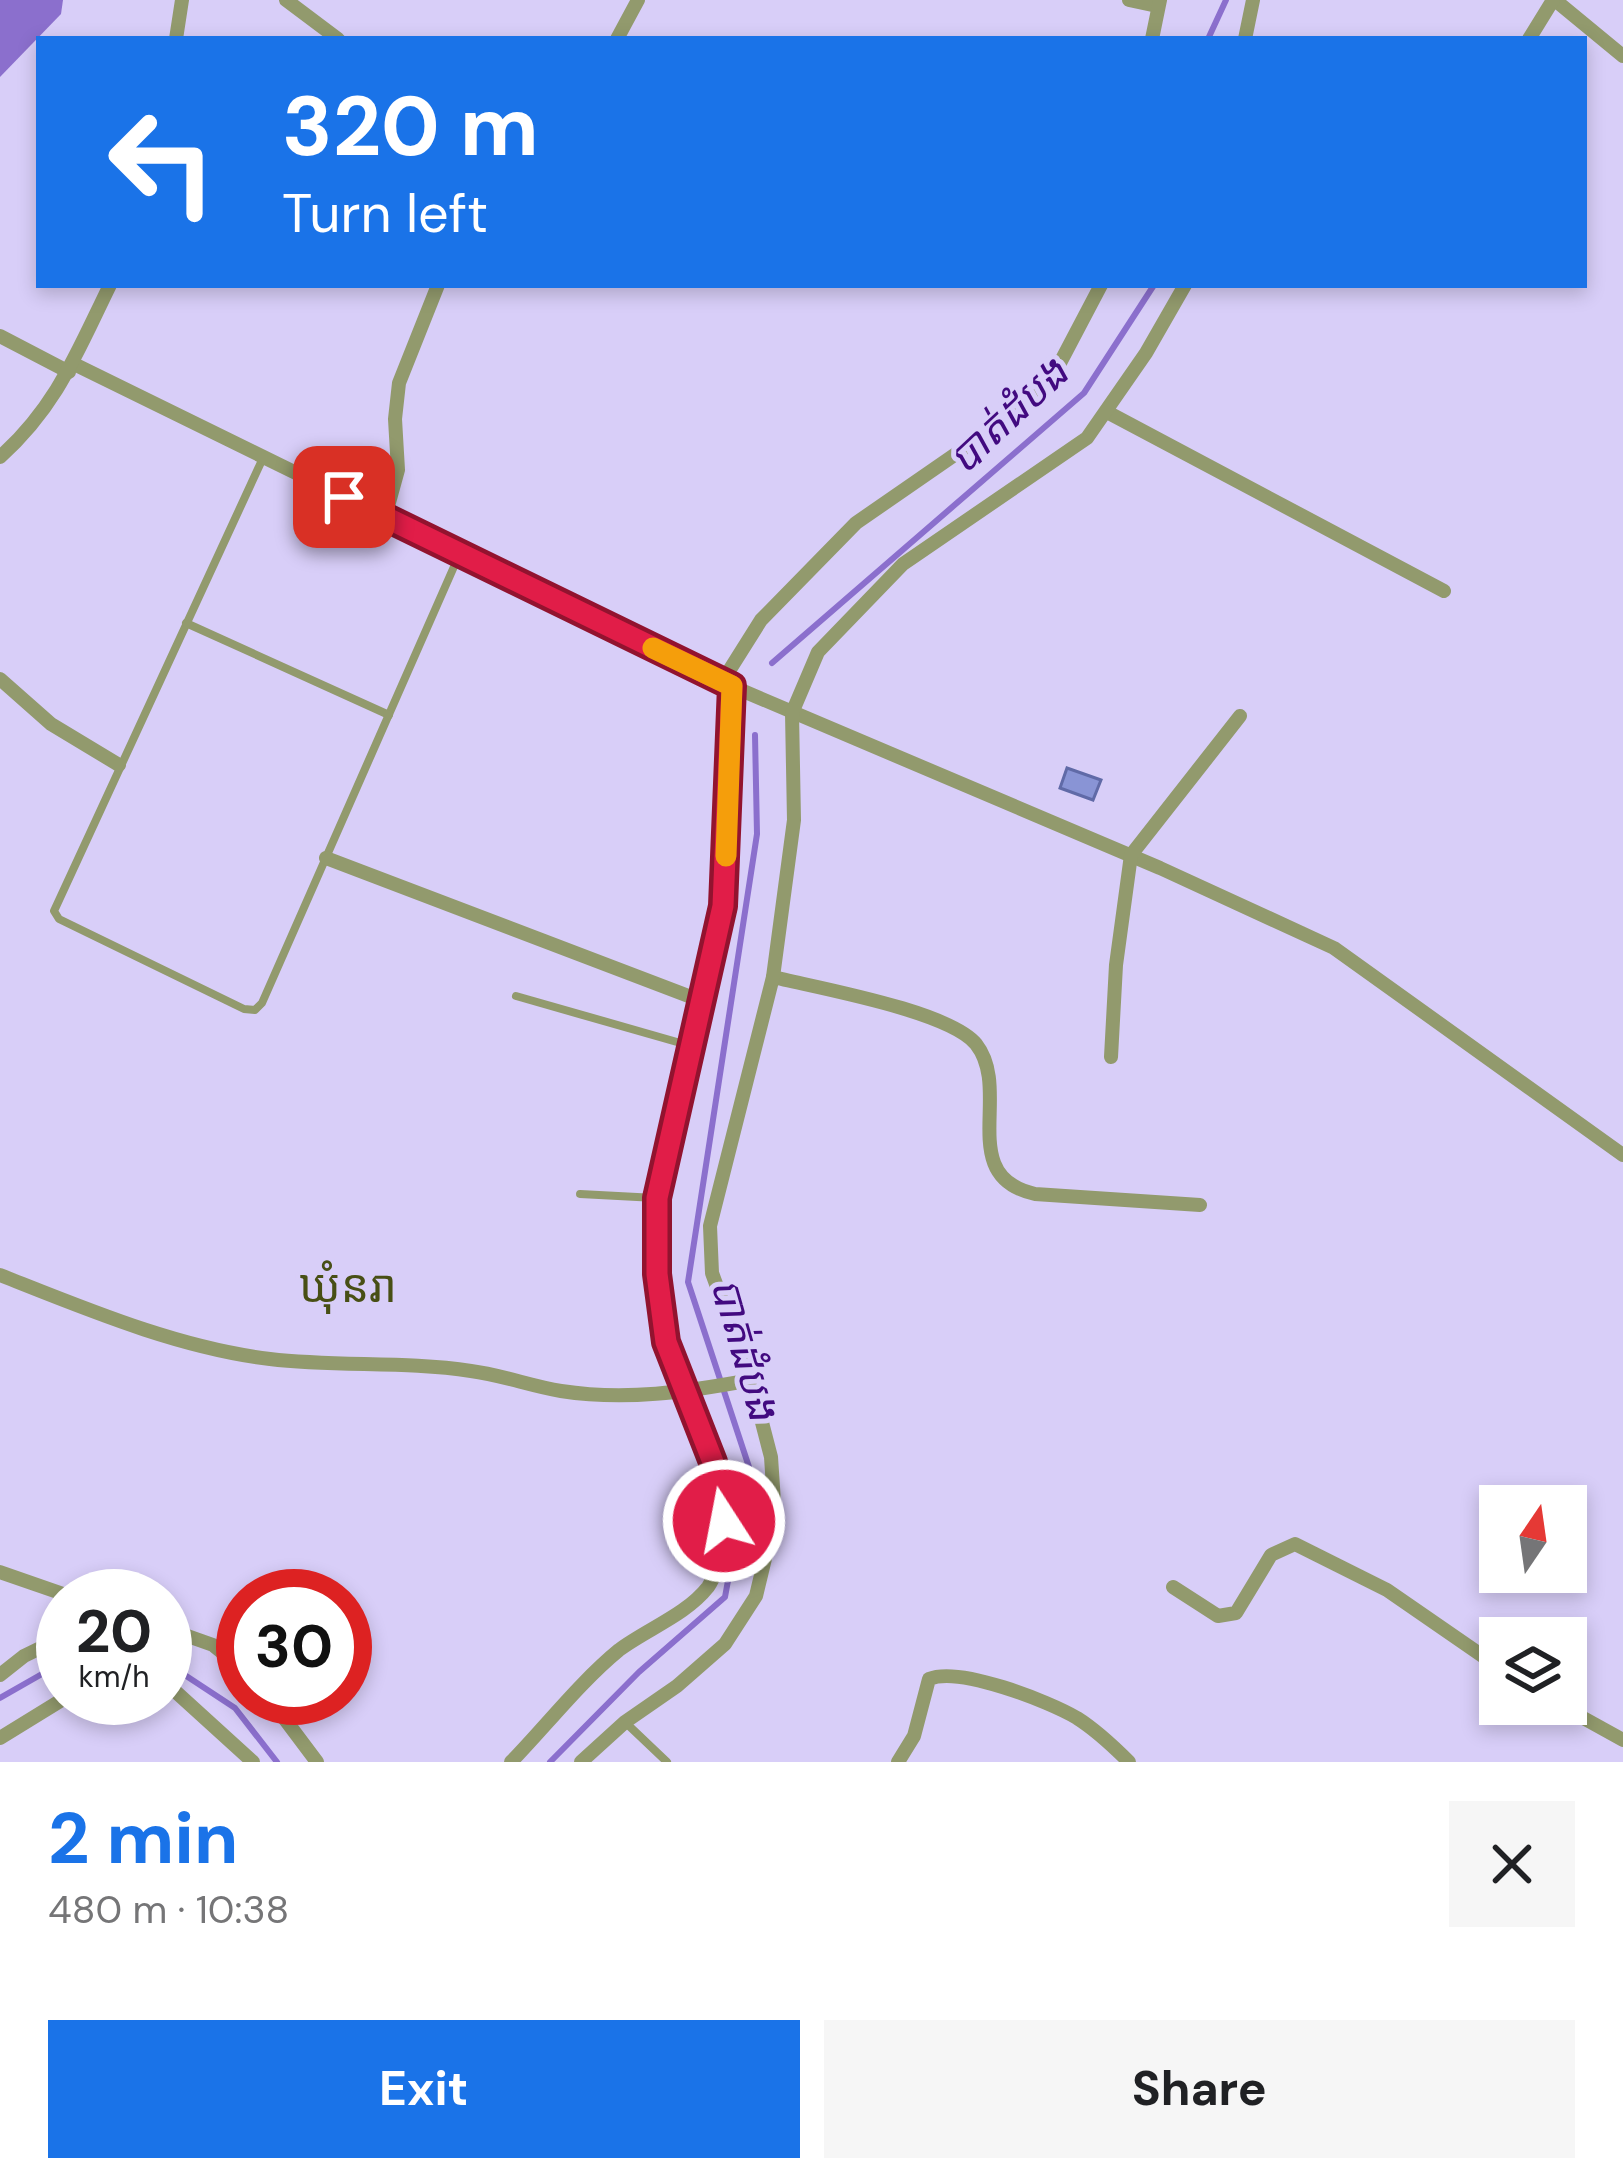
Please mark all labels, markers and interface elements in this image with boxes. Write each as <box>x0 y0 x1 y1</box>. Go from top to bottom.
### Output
text: 320 m <box>282 72 539 181</box>
icon: left <box>84 84 240 240</box>
text: Turn left <box>282 178 488 249</box>
water label: បាត់ដំបង <box>936 345 1080 485</box>
pin <box>293 446 395 548</box>
icon: arrive <box>311 464 377 530</box>
district label: ឃុំនរា <box>299 1257 397 1316</box>
water label: បាត់ដំបង <box>699 1272 792 1427</box>
position arrow <box>661 1458 787 1584</box>
north arrow <box>1479 1485 1587 1593</box>
map controls <box>1479 1485 1587 1725</box>
speed limit sign: 30 <box>216 1569 372 1725</box>
text: 20 <box>76 1592 152 1671</box>
button: layers <box>1479 1617 1587 1725</box>
text: km/h <box>79 1657 149 1696</box>
text: 2 min <box>48 1792 238 1885</box>
button: close <box>1449 1801 1575 1927</box>
text: 480 m · 10:38 <box>48 1884 289 1935</box>
button: Exit <box>48 2020 800 2158</box>
button: Share <box>824 2020 1575 2158</box>

